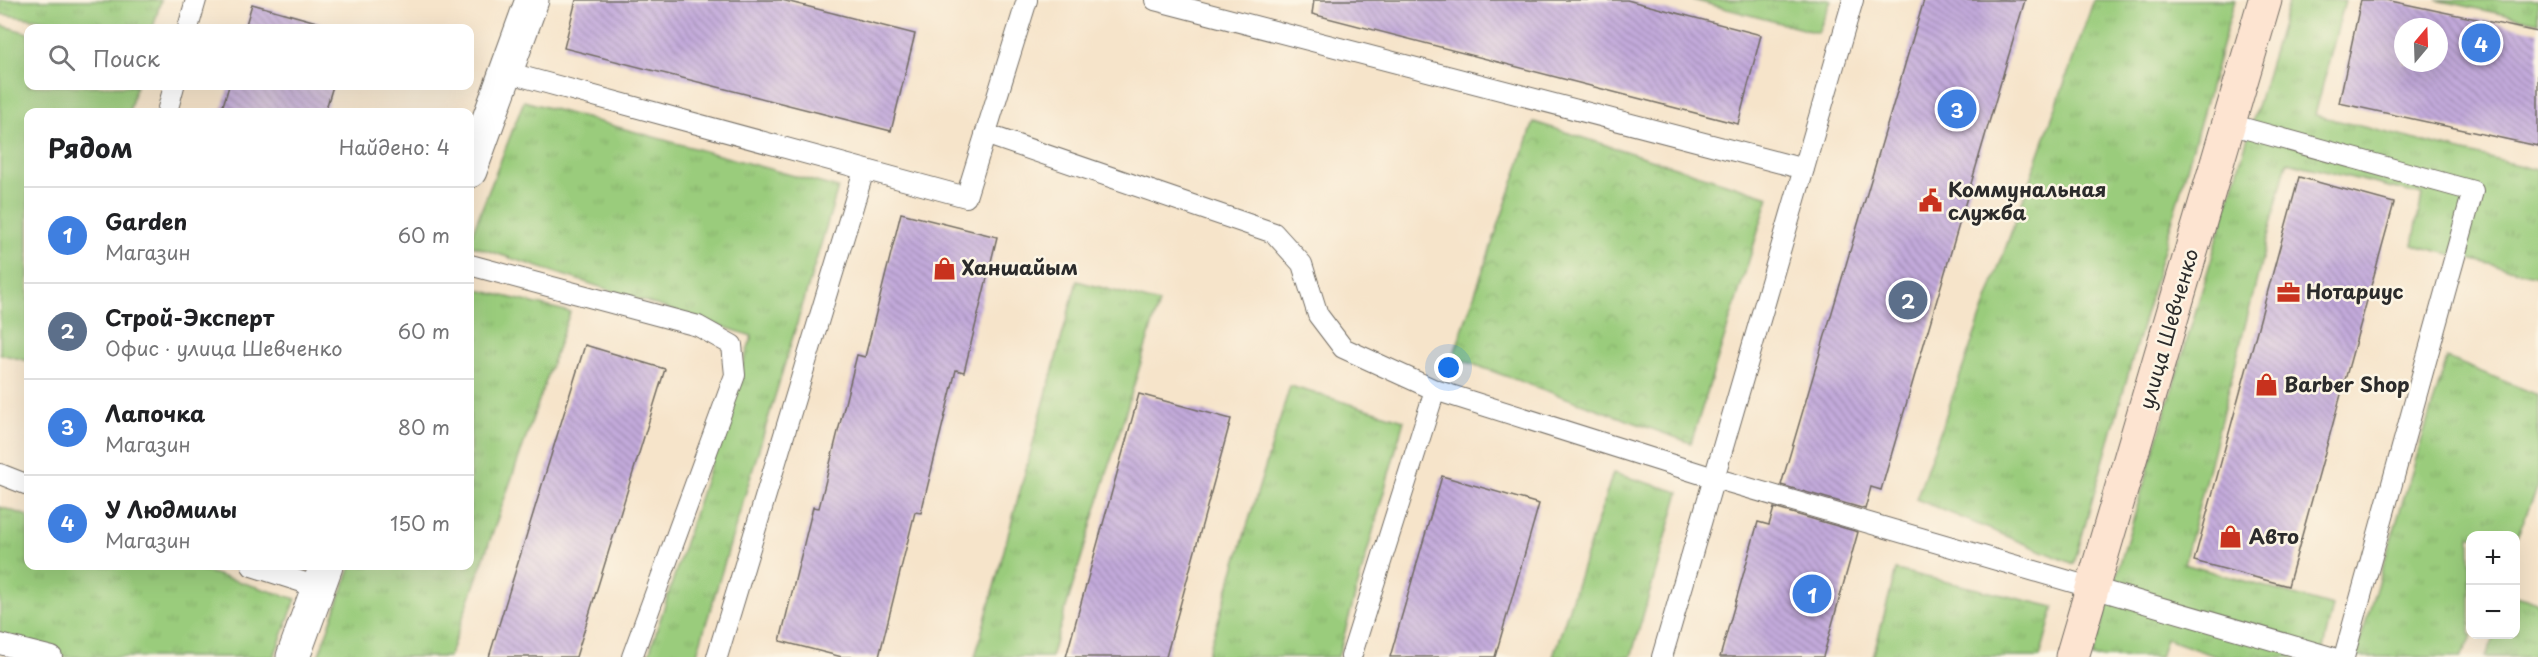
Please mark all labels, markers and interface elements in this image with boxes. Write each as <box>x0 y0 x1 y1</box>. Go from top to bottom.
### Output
north arrow <box>2394 18 2448 72</box>
pin: 4 <box>2462 20 2500 66</box>
search box <box>24 24 474 90</box>
icon: search <box>45 41 78 74</box>
text: Поиск <box>93 41 160 74</box>
pin: 3 <box>1938 86 1976 132</box>
text: Рядом <box>48 128 133 167</box>
text: Найдено: 4 <box>339 132 450 162</box>
place label: Коммунальная служба <box>1948 174 2106 227</box>
public building icon: Коммунальная служба <box>1917 188 1943 214</box>
text: Garden <box>105 204 187 237</box>
text: 1 <box>63 220 72 250</box>
text: 60 m <box>398 220 450 250</box>
text: Магазин <box>105 237 191 267</box>
street label: улица Шевченко <box>2131 245 2205 413</box>
place label: Ханшайым <box>962 252 1078 282</box>
shop icon: Ханшайым <box>931 255 957 281</box>
place label: Нотариус <box>2306 276 2404 306</box>
pin: 2 <box>1888 278 1928 322</box>
office icon: Нотариус <box>2275 279 2301 305</box>
text: Строй-Эксперт <box>105 300 274 333</box>
text: 2 <box>60 316 75 346</box>
text: 60 m <box>398 316 450 346</box>
text: Офис · улица Шевченко <box>105 333 342 363</box>
your location <box>1434 353 1463 382</box>
place label: Barber Shop <box>2284 369 2410 399</box>
shop icon: Barber Shop <box>2253 372 2279 398</box>
text: Лапочка <box>105 396 205 429</box>
text: 3 <box>61 412 74 442</box>
text: 80 m <box>398 412 450 442</box>
text: Магазин <box>105 429 191 459</box>
text: У Людмилы <box>105 492 237 525</box>
text: 4 <box>61 508 74 538</box>
text: 150 m <box>390 508 450 538</box>
place label: Авто <box>2249 521 2299 551</box>
shop icon: Авто <box>2218 524 2244 550</box>
text: Магазин <box>105 525 191 555</box>
map controls <box>2466 531 2520 639</box>
button: + <box>2466 531 2520 585</box>
pin: 1 <box>1792 572 1832 616</box>
button: − <box>2466 585 2520 639</box>

